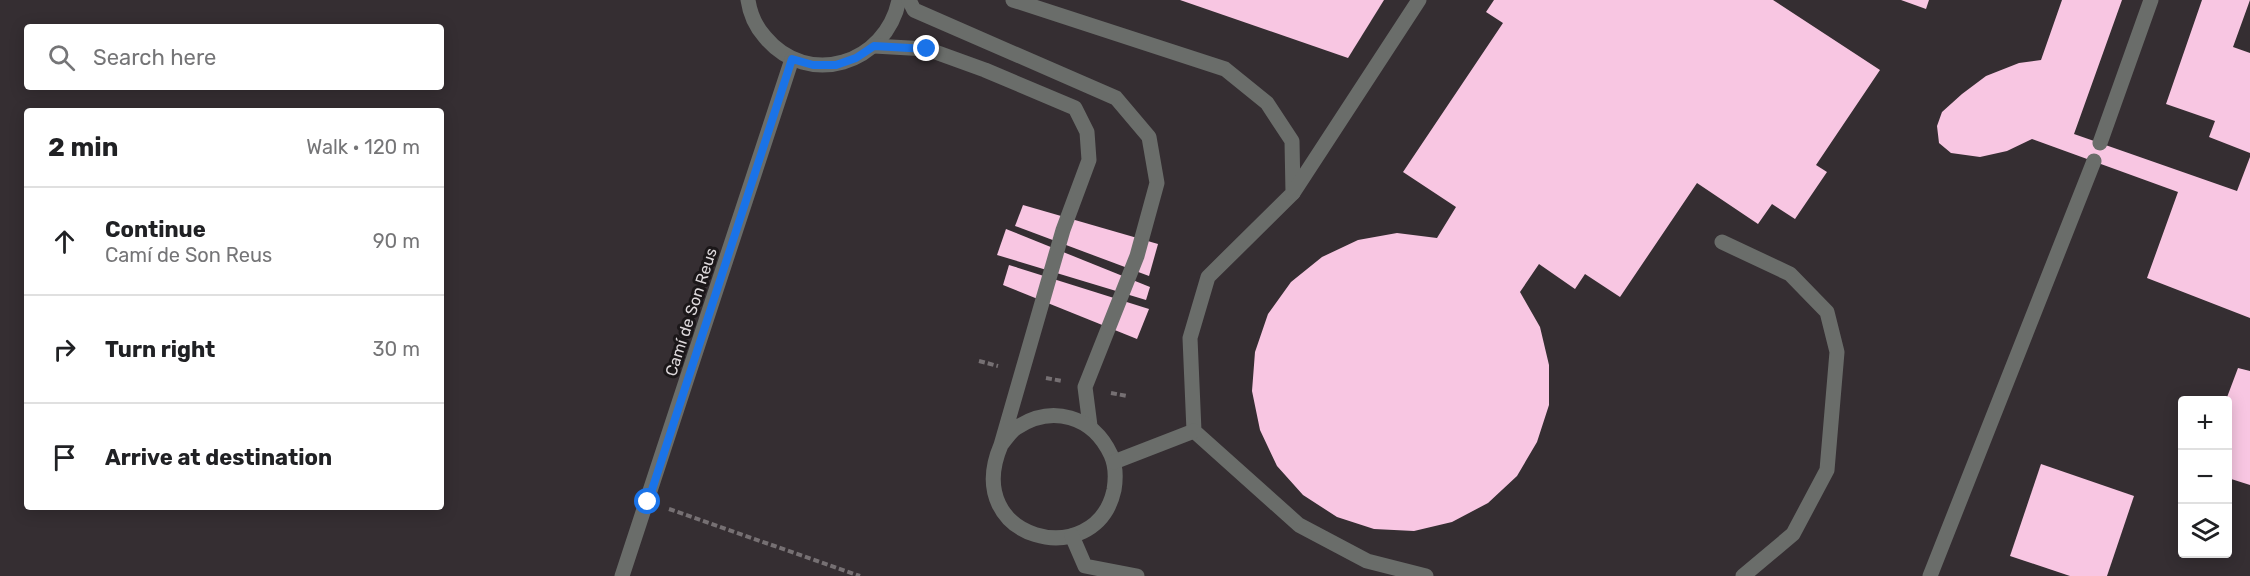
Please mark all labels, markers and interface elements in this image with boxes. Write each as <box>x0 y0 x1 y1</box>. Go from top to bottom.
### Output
search box <box>24 24 444 90</box>
route end <box>913 35 939 61</box>
icon: search <box>45 41 78 74</box>
text: Search here <box>93 44 216 71</box>
text: 2 min <box>48 132 118 163</box>
text: Walk · 120 m <box>306 135 420 159</box>
text: Continue <box>105 216 206 243</box>
icon: ahead <box>48 225 81 258</box>
text: 90 m <box>373 229 420 253</box>
text: Camí de Son Reus <box>105 243 272 267</box>
street label: Camí de Son Reus <box>661 245 721 379</box>
icon: right <box>48 333 81 366</box>
text: Turn right <box>105 336 215 363</box>
text: 30 m <box>373 337 420 361</box>
map controls <box>2178 396 2232 558</box>
button: + <box>2178 396 2232 450</box>
icon: arrive <box>48 441 81 474</box>
text: Arrive at destination <box>105 444 332 471</box>
button: − <box>2178 450 2232 504</box>
route start <box>634 488 660 514</box>
button: layers <box>2178 504 2232 558</box>

